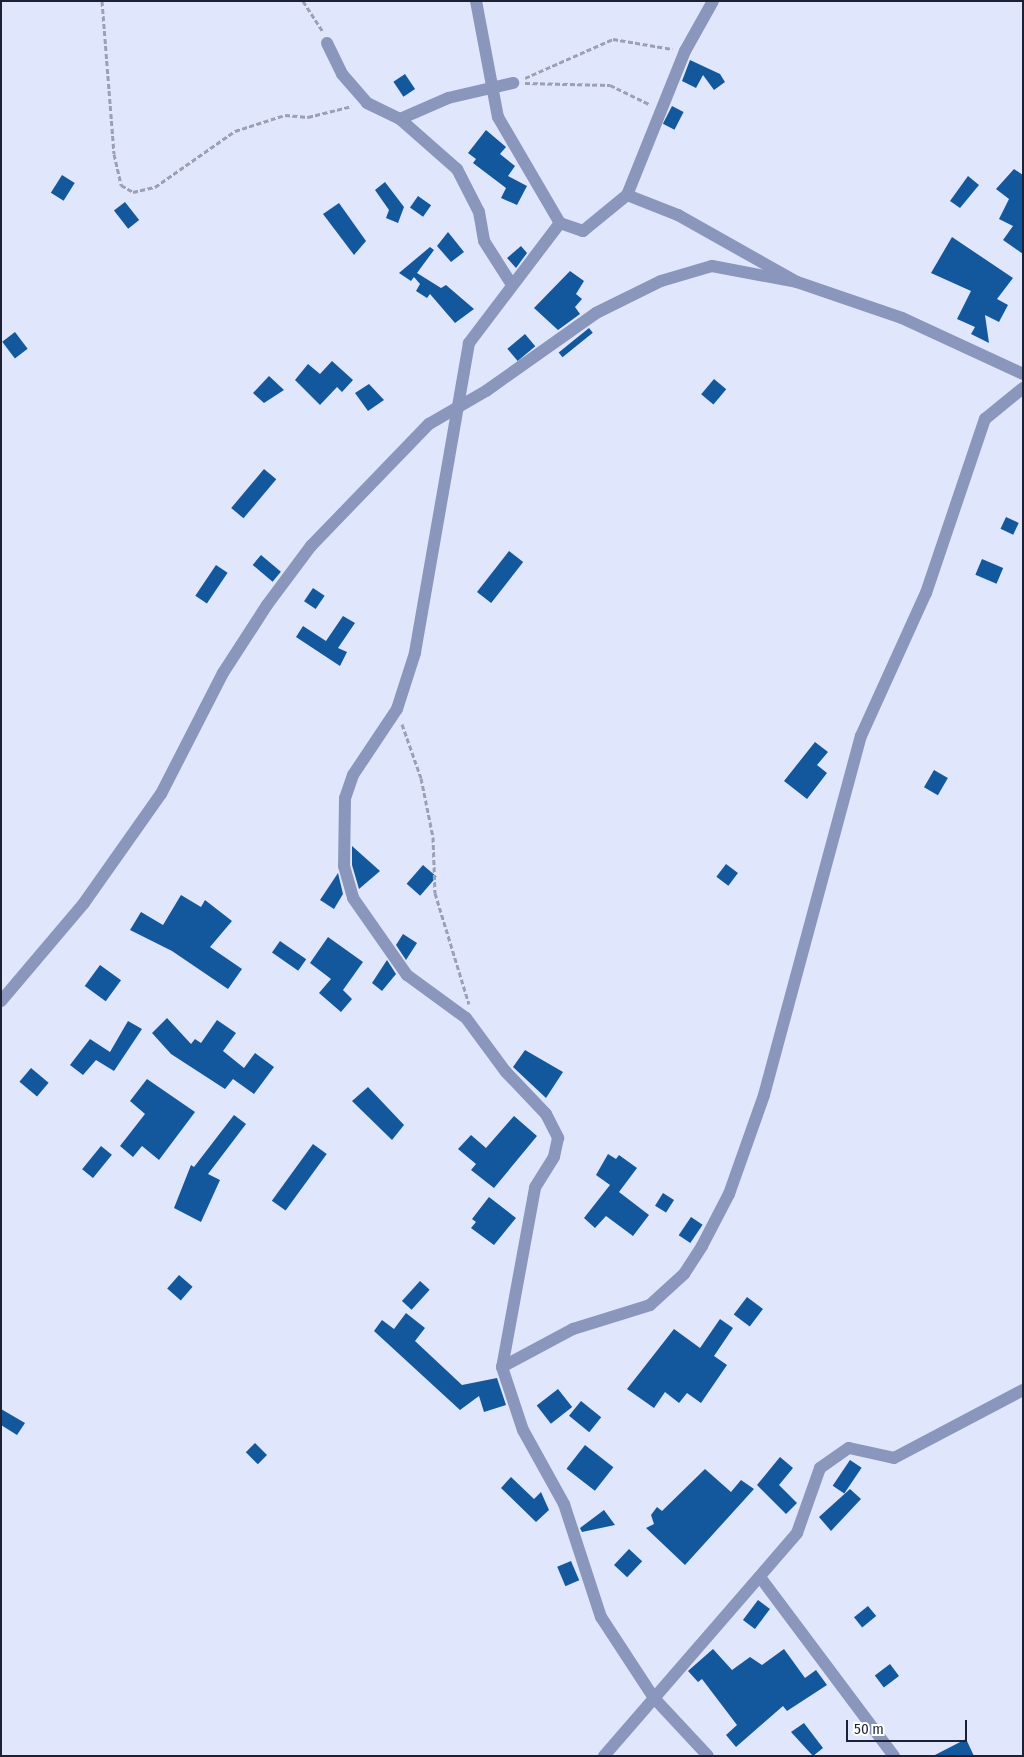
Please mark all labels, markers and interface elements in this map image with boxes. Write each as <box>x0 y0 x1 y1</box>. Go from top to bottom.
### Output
scale bar <box>849 1710 970 1742</box>
text: 50 m <box>854 1720 884 1738</box>

